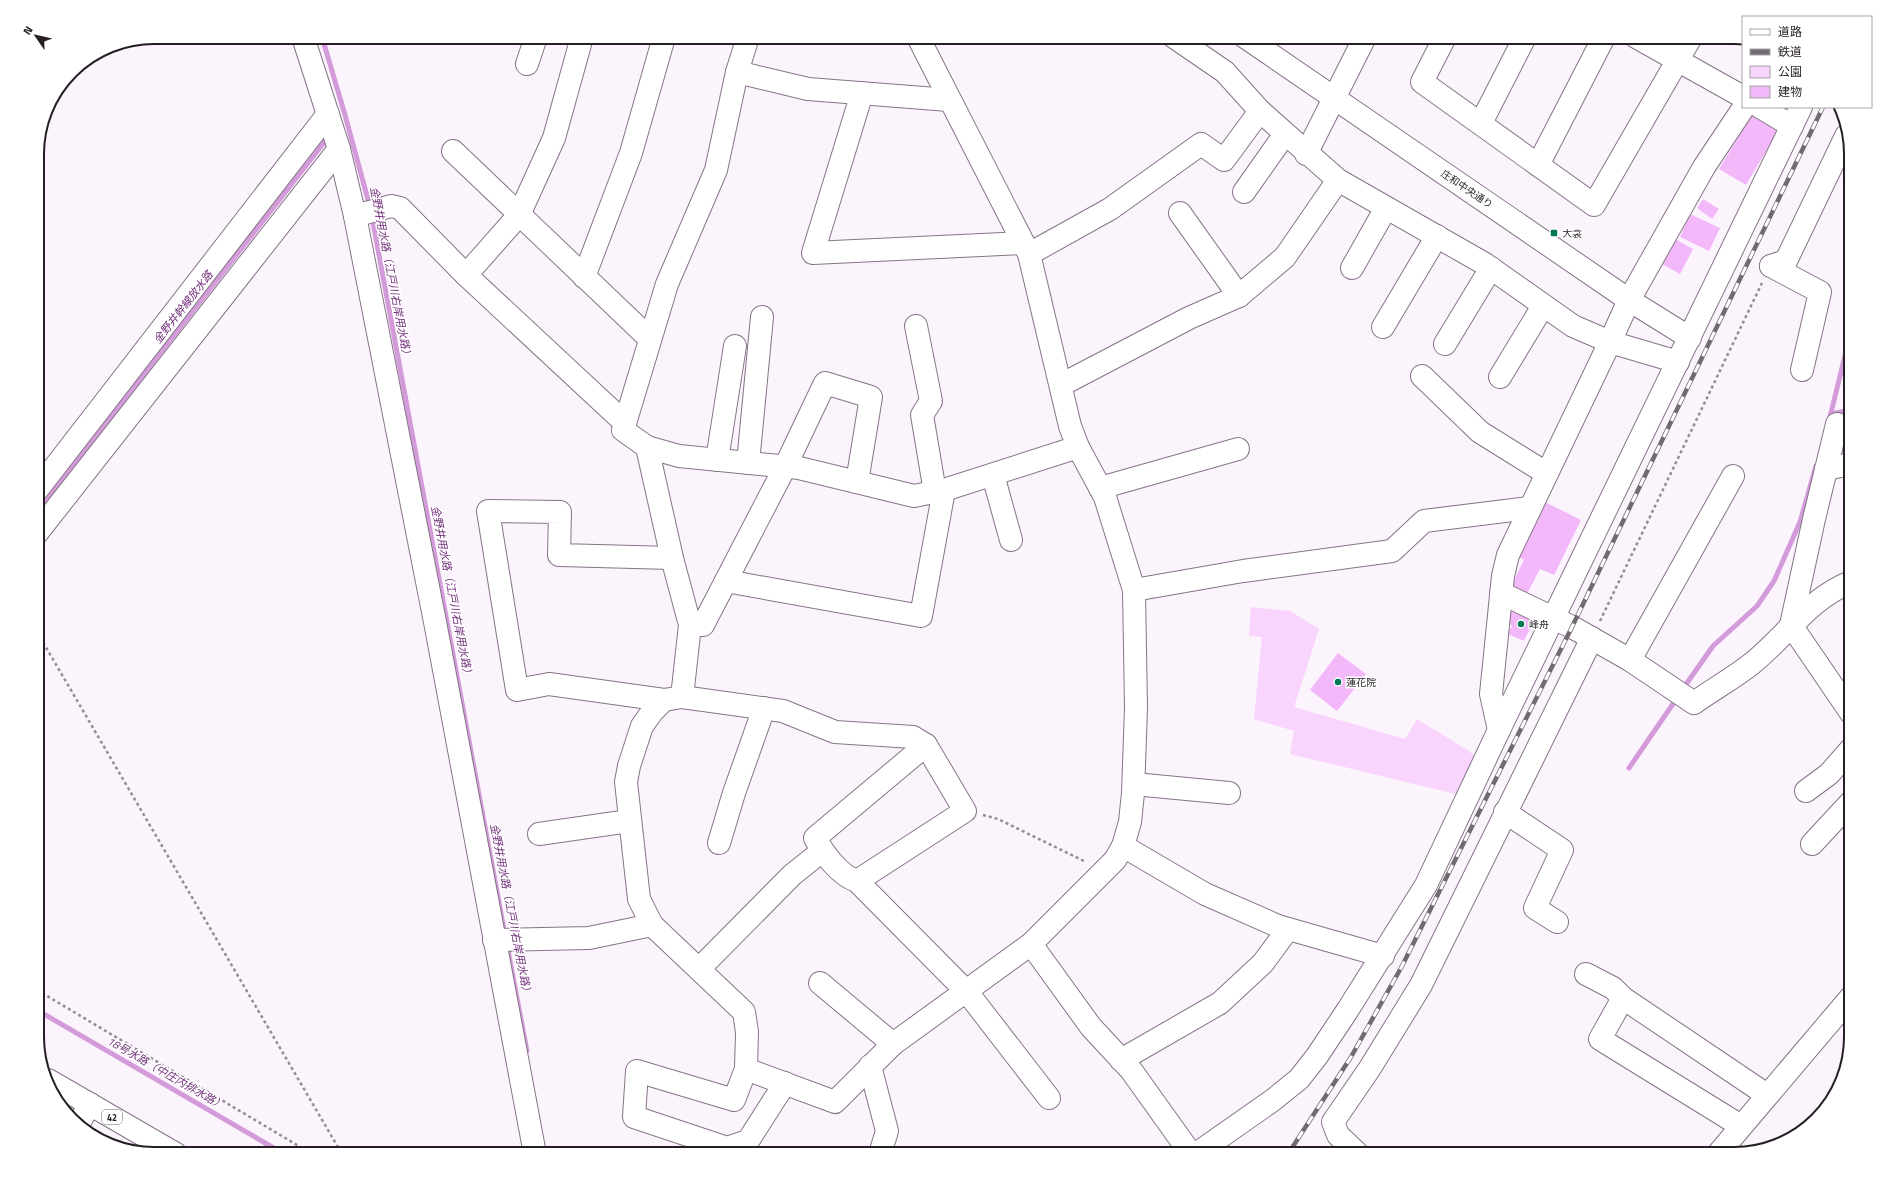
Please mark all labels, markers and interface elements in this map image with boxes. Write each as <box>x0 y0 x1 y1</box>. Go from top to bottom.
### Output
north arrow <box>16 16 56 56</box>
legend <box>1742 16 1872 108</box>
text: 道路 <box>1778 22 1802 41</box>
text: N <box>19 23 36 38</box>
text: 鉄道 <box>1778 42 1802 61</box>
text: 公園 <box>1778 62 1802 81</box>
text: 建物 <box>1778 82 1802 101</box>
street label: 庄和中央通り <box>1438 166 1496 212</box>
water label: 金野井用水路（江戸川右岸用水路） <box>366 185 416 361</box>
place label: 大衾 <box>1562 226 1582 241</box>
marker: 大衾 <box>1549 228 1559 238</box>
water label: 金野井幹線放水路 <box>150 267 217 347</box>
water label: 金野井用水路（江戸川右岸用水路） <box>427 504 477 680</box>
place label: 峰舟 <box>1529 617 1549 632</box>
marker: 峰舟 <box>1516 619 1526 629</box>
place label: 蓮花院 <box>1346 675 1376 690</box>
marker: 蓮花院 <box>1333 677 1343 687</box>
water label: 金野井用水路（江戸川右岸用水路） <box>486 822 536 998</box>
water label: 18号水路（中庄内排水路） <box>104 1033 228 1113</box>
road number: 42 <box>102 1110 122 1124</box>

